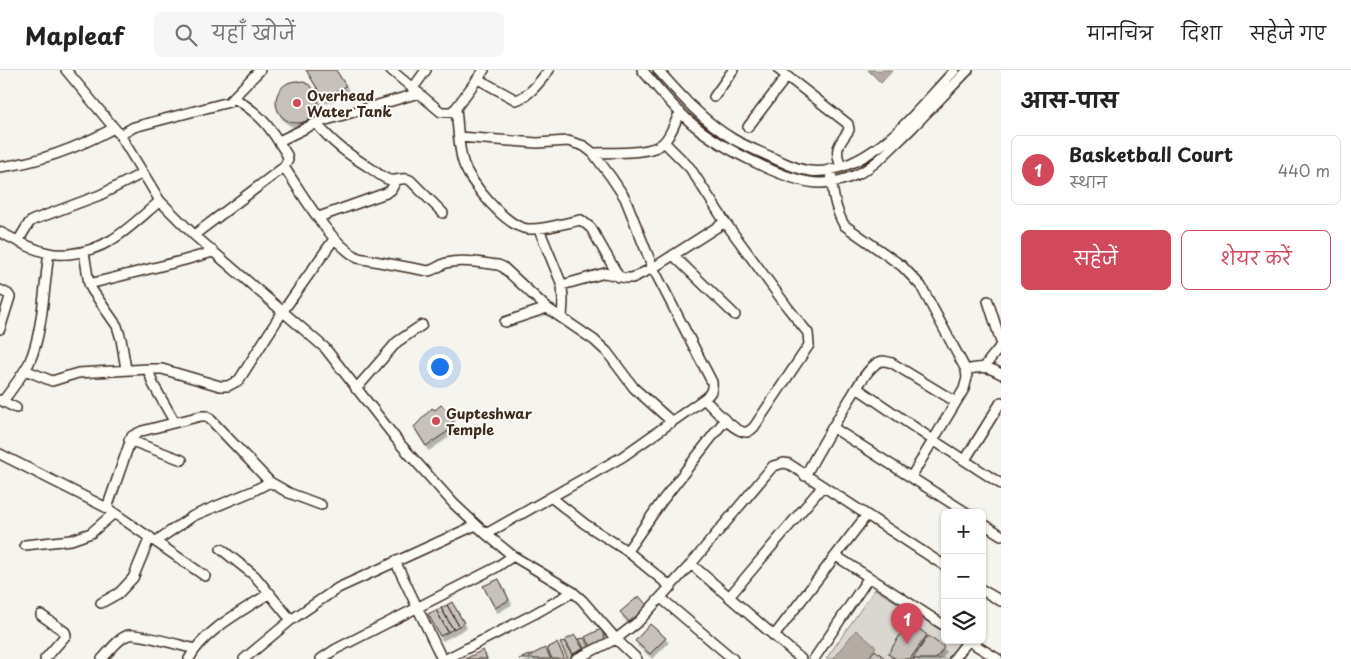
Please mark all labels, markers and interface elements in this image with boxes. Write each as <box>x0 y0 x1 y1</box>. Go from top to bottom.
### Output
search box <box>154 12 504 57</box>
text: Mapleaf <box>25 17 124 53</box>
text: यहाँ खोजें <box>212 18 295 46</box>
text: मानचित्र <box>1087 19 1153 46</box>
text: दिशा <box>1181 19 1222 46</box>
text: सहेजे गए <box>1250 19 1326 46</box>
icon: search <box>172 21 200 49</box>
text: आस-पास <box>1021 83 1118 115</box>
place label: Overhead Water Tank <box>307 85 392 122</box>
marker: Overhead Water Tank <box>291 97 303 109</box>
text: Basketball Court <box>1069 140 1233 168</box>
text: 1 <box>1034 158 1042 182</box>
text: 440 m <box>1278 158 1330 182</box>
text: स्थान <box>1069 169 1107 193</box>
button: सहेजें <box>1021 230 1171 290</box>
button: शेयर करें <box>1181 230 1331 290</box>
your location <box>427 354 453 380</box>
place label: Gupteshwar Temple <box>446 403 533 440</box>
marker: Gupteshwar Temple <box>430 415 442 427</box>
map controls <box>941 509 986 644</box>
button: + <box>941 509 986 554</box>
button: − <box>941 554 986 599</box>
button: layers <box>941 599 986 644</box>
pin: 1 <box>891 603 923 644</box>

